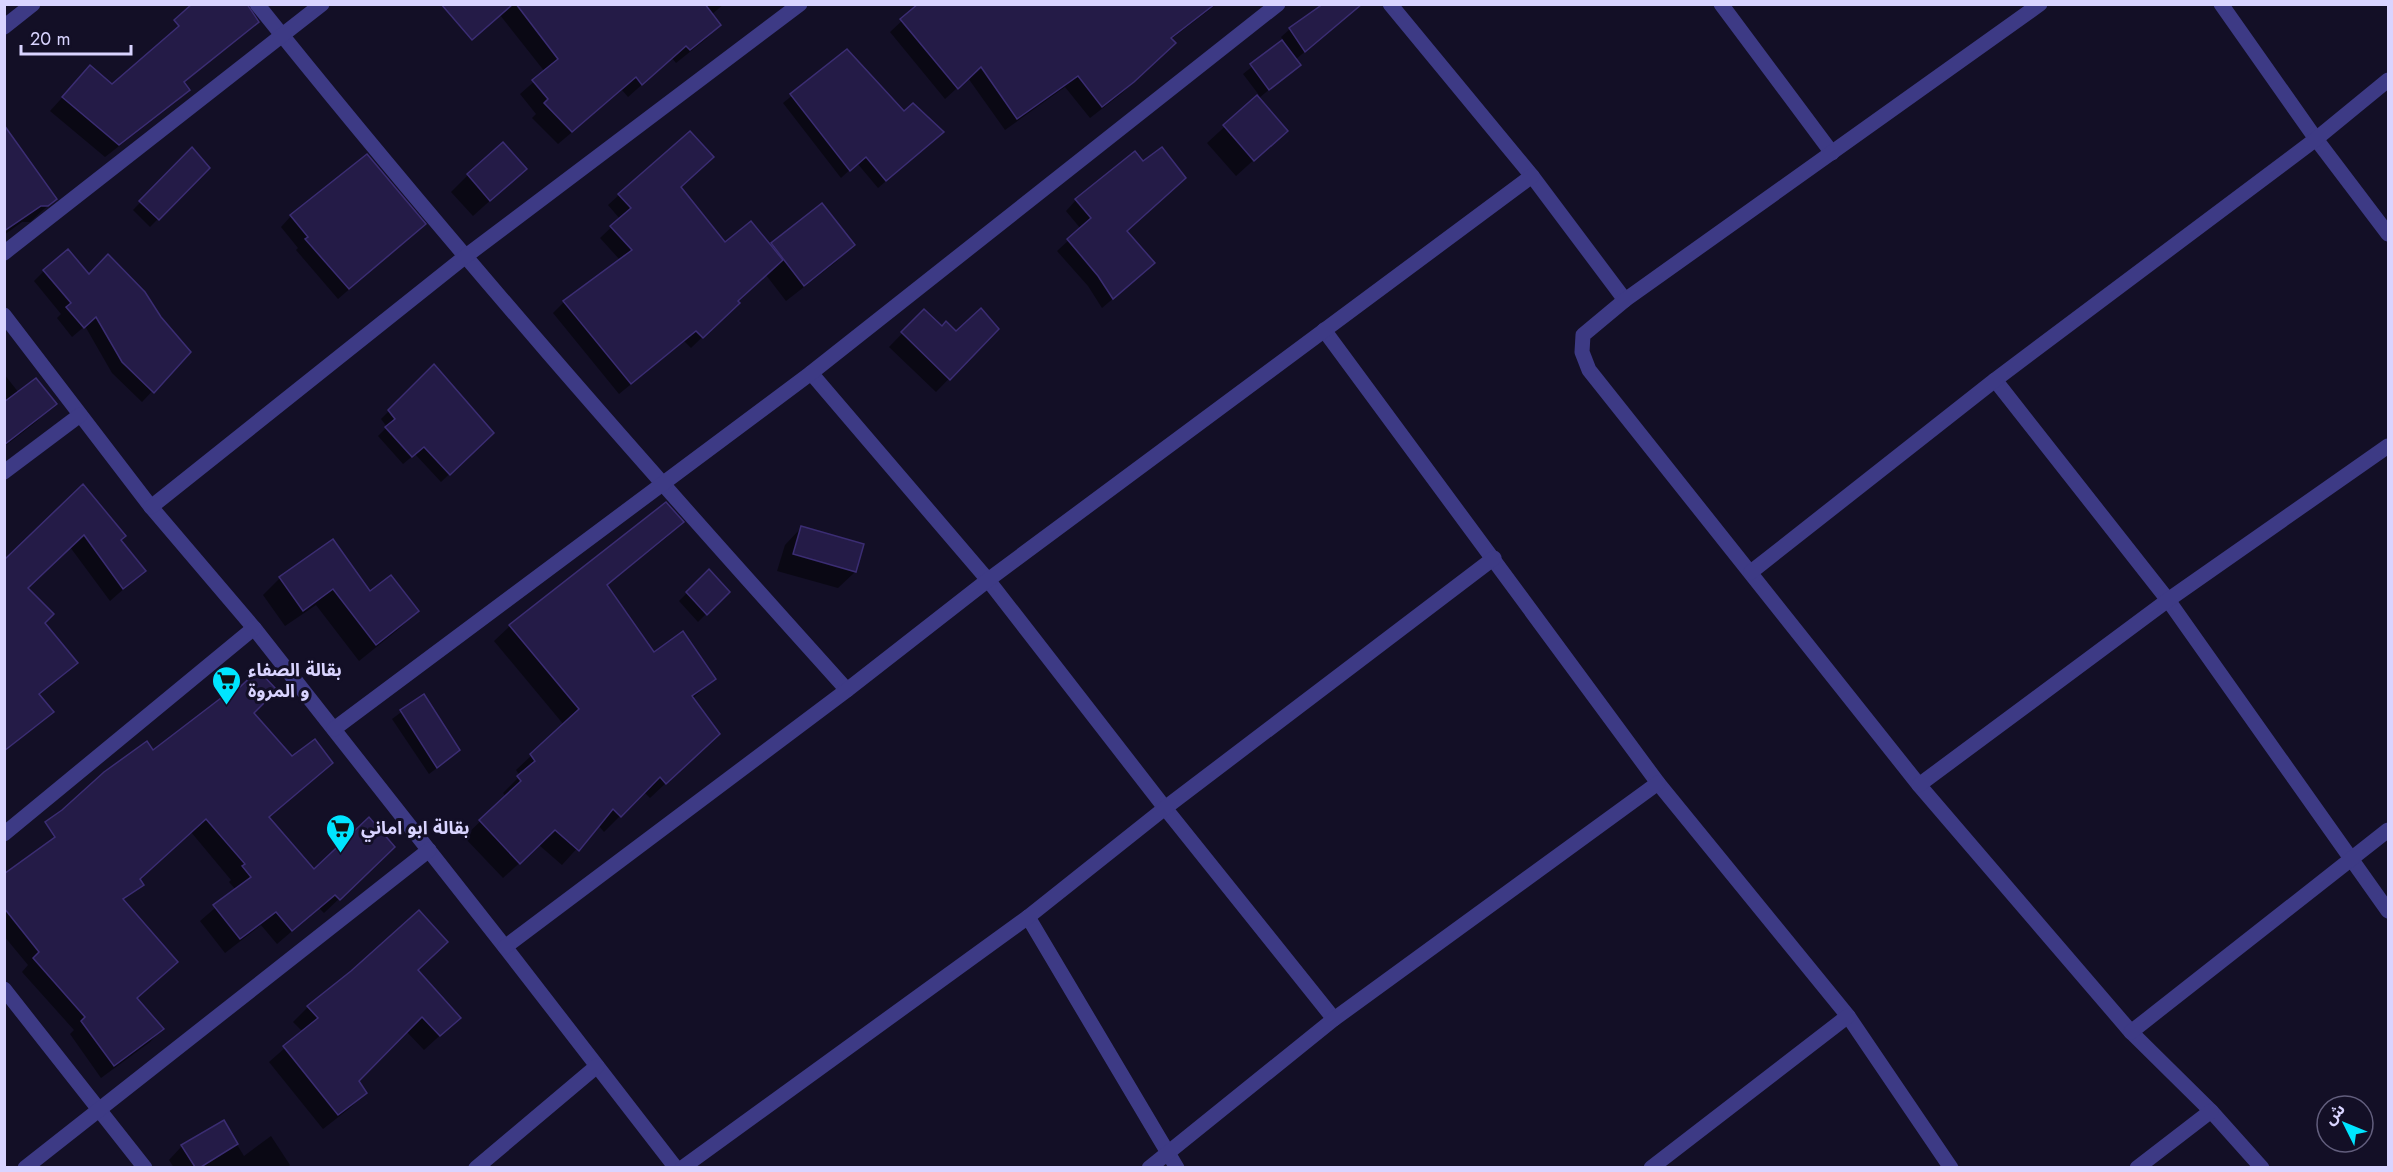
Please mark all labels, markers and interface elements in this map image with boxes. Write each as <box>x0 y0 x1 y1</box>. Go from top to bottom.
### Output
scale bar <box>21 18 130 56</box>
text: 20 m <box>30 26 70 52</box>
place label: بقالة الصفاء و المروة <box>248 657 342 704</box>
supermarket icon: بقالة الصفاء و المروة <box>211 664 243 706</box>
supermarket icon: بقالة ابو اماني <box>324 812 356 854</box>
place label: بقالة ابو اماني <box>361 815 469 842</box>
north arrow <box>2315 1094 2375 1154</box>
text: ش <box>2319 1098 2350 1130</box>

